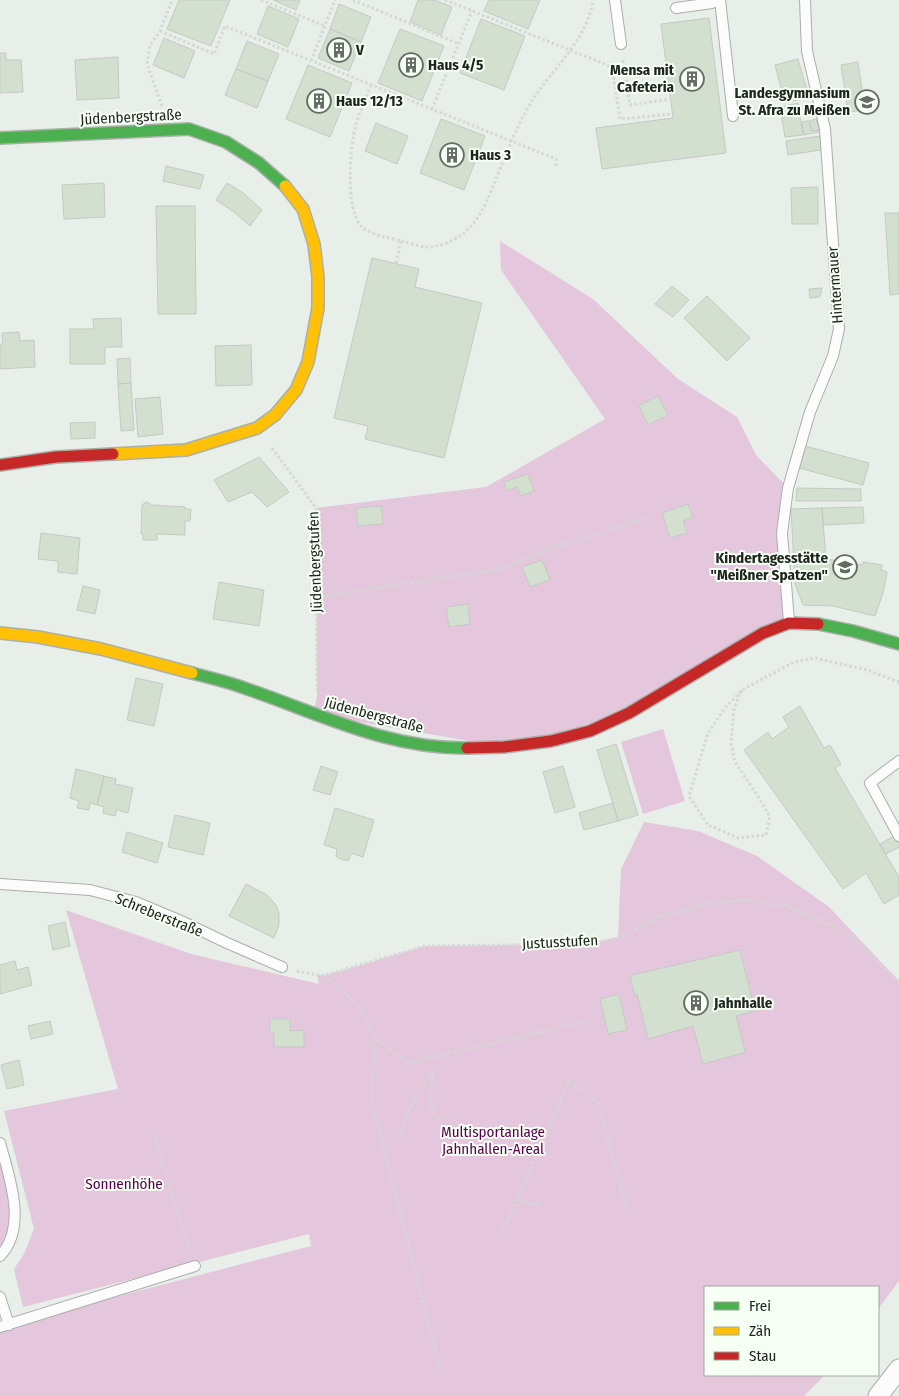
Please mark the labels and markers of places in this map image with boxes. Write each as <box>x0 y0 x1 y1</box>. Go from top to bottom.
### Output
building icon: V <box>326 37 352 63</box>
place label: V <box>355 41 365 59</box>
building icon: Haus 4/5 <box>398 52 424 78</box>
place label: Haus 4/5 <box>428 56 483 74</box>
place label: Mensa mit Cafeteria <box>610 61 675 96</box>
building icon: Mensa mit Cafeteria <box>679 66 705 92</box>
place label: Landesgymnasium St. Afra zu Meißen <box>734 84 850 119</box>
building icon: Haus 12/13 <box>306 88 332 114</box>
school or university icon: Landesgymnasium St. Afra zu Meißen <box>854 89 880 115</box>
place label: Haus 12/13 <box>336 92 403 110</box>
building icon: Haus 3 <box>439 142 465 168</box>
place label: Haus 3 <box>470 146 511 164</box>
place label: Kindertagesstätte "Meißner Spatzen" <box>711 549 828 584</box>
school or university icon: Kindertagesstätte "Meißner Spatzen" <box>832 554 858 580</box>
building icon: Jahnhalle <box>683 990 709 1016</box>
place label: Jahnhalle <box>713 994 773 1012</box>

